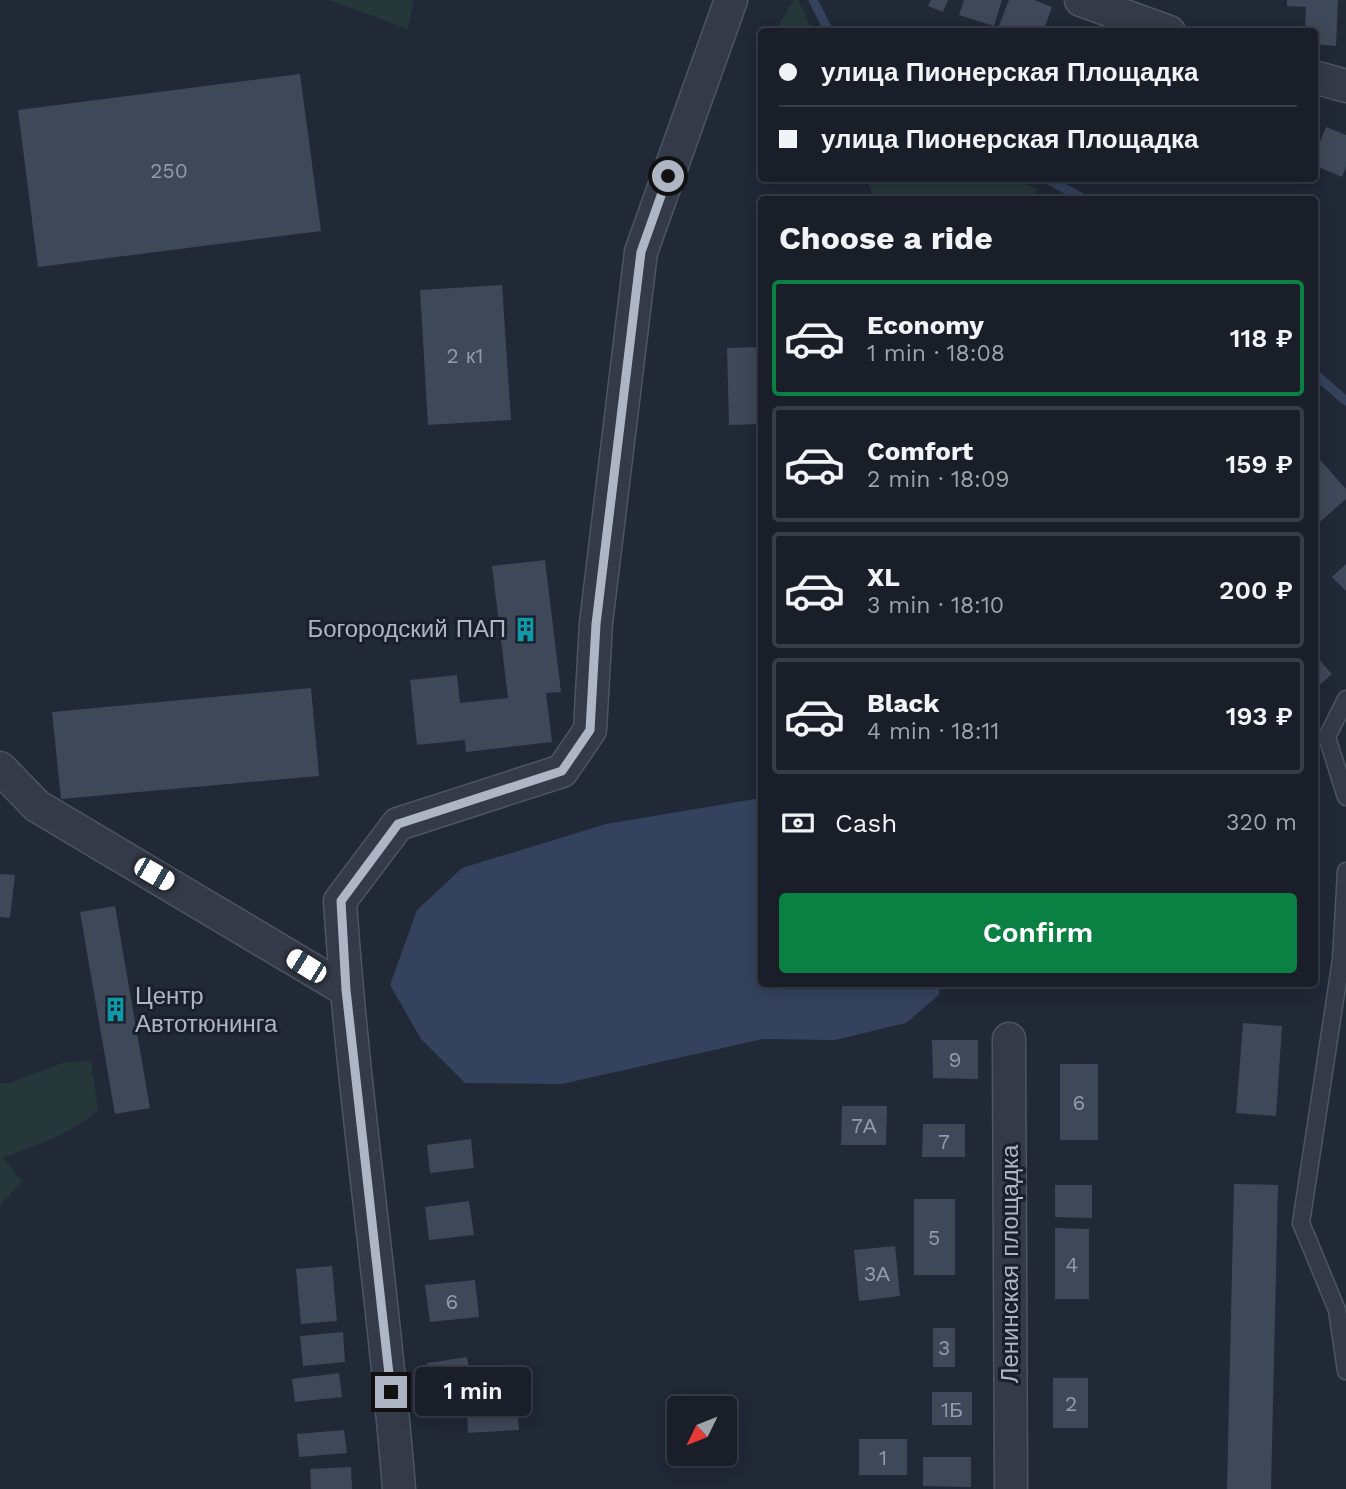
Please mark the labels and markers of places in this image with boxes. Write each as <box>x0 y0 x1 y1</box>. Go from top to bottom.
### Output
place label: Богородский ПАП <box>307 615 506 643</box>
building icon: Богородский ПАП <box>512 615 540 643</box>
place label: Центр Автотюнинга <box>135 982 278 1038</box>
building icon: Центр Автотюнинга <box>101 996 129 1024</box>

